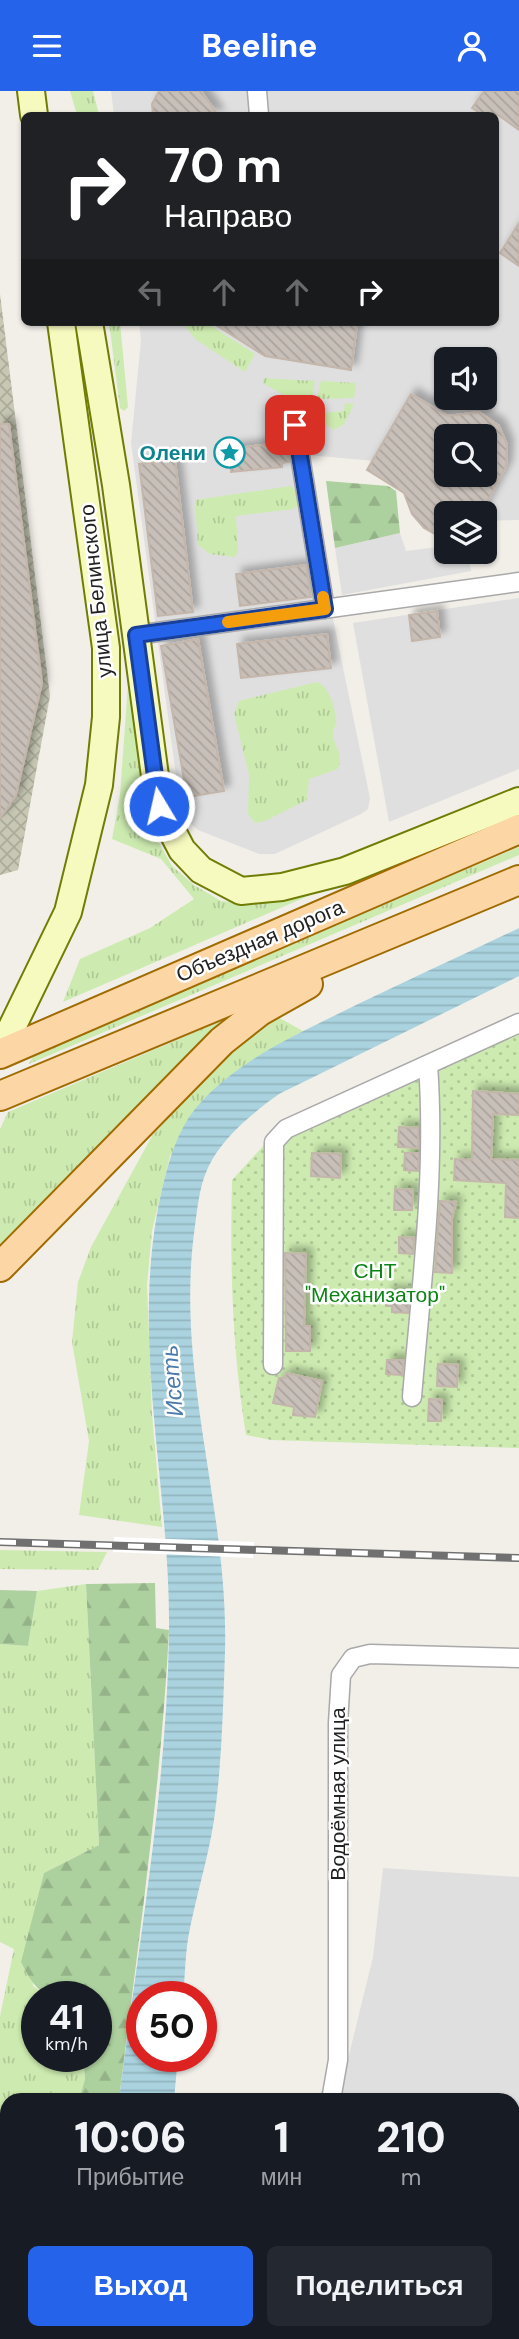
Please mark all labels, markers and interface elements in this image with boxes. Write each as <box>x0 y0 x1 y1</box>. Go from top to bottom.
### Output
text: Beeline <box>201 25 318 67</box>
icon: menu <box>28 27 66 65</box>
icon: person <box>453 27 491 65</box>
text: 70 m <box>164 133 282 197</box>
icon: right <box>49 140 140 231</box>
text: Направо <box>164 195 292 237</box>
icon: left <box>132 273 170 311</box>
icon: ahead <box>205 273 243 311</box>
icon: ahead <box>278 273 316 311</box>
icon: right <box>351 273 389 311</box>
map controls <box>434 347 497 564</box>
button: sound <box>434 347 497 410</box>
pin <box>265 395 325 455</box>
icon: arrive <box>276 406 314 444</box>
button: search <box>434 424 497 487</box>
place icon: Олени <box>212 436 246 470</box>
place label: Олени <box>140 439 206 467</box>
button: layers <box>434 501 497 564</box>
street label: улица Белинского <box>73 503 119 679</box>
position arrow <box>122 769 196 843</box>
street label: Объездная дорога <box>172 893 349 989</box>
park label: СНТ "Механизатор" <box>305 1257 445 1309</box>
water label: Исеть <box>154 1344 190 1418</box>
street label: Водоёмная улица <box>324 1707 352 1881</box>
speed limit sign: 50 <box>126 1981 217 2072</box>
text: 41 <box>49 1994 84 2040</box>
text: km/h <box>45 2032 88 2056</box>
text: 10:06 <box>74 2110 187 2165</box>
text: 1 <box>274 2110 289 2165</box>
text: 210 <box>376 2110 446 2165</box>
text: Прибытие <box>76 2162 184 2192</box>
text: мин <box>261 2162 302 2192</box>
text: m <box>401 2162 421 2192</box>
button: Выход <box>28 2246 253 2326</box>
button: Поделиться <box>267 2246 492 2326</box>

